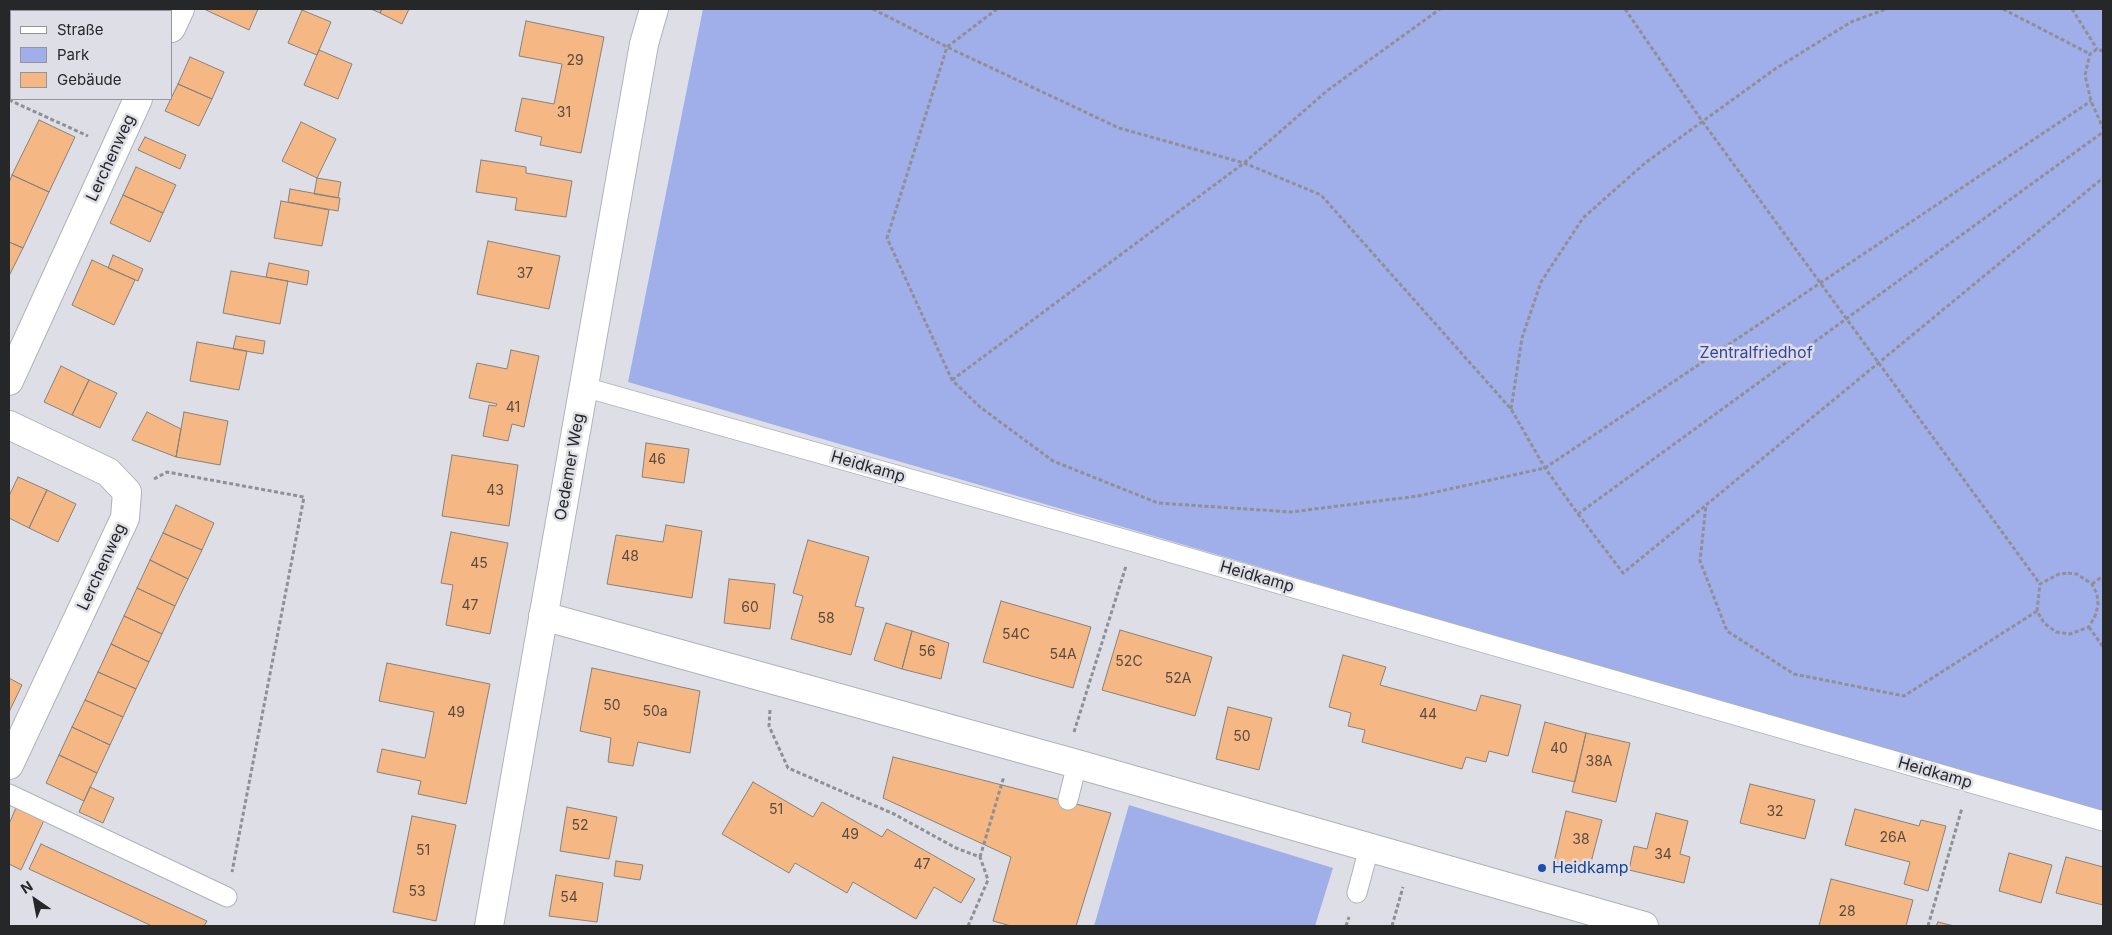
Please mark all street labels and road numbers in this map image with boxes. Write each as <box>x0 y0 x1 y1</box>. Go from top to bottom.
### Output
street label: Lerchenweg <box>83 112 139 204</box>
street label: Oedemer Weg <box>551 412 589 522</box>
street label: Heidkamp <box>829 447 907 487</box>
street label: Lerchenweg <box>74 521 130 613</box>
street label: Heidkamp <box>1218 557 1296 597</box>
street label: Heidkamp <box>1896 753 1974 793</box>

